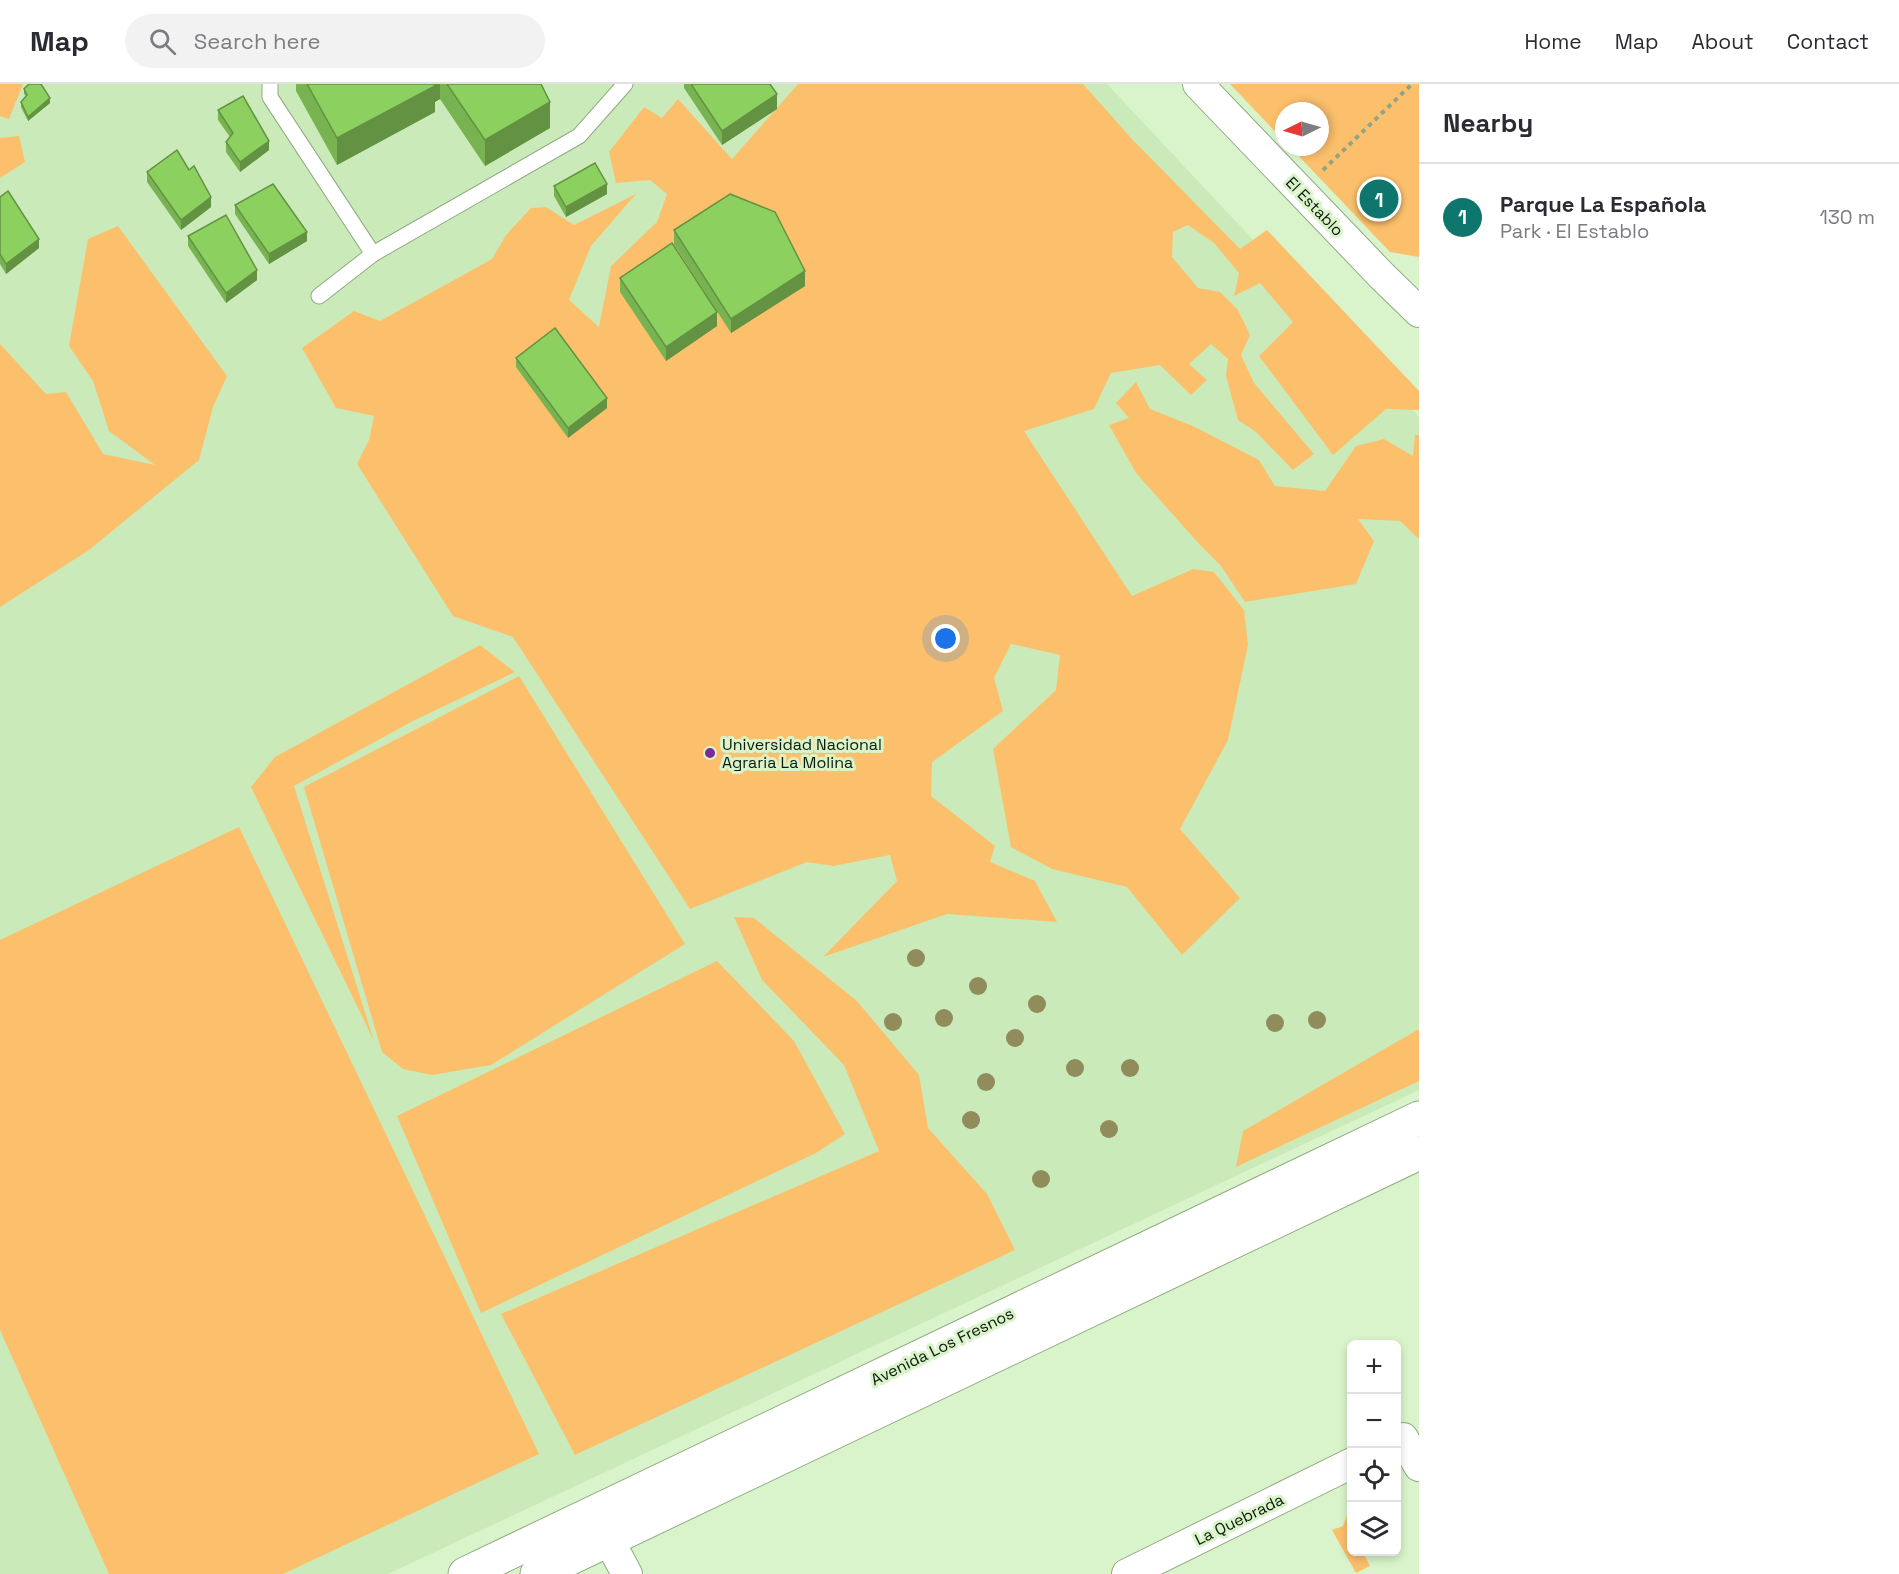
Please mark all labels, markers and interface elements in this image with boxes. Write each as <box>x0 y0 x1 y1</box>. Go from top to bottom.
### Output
search box <box>125 14 545 68</box>
text: Map <box>30 23 89 59</box>
icon: search <box>146 25 179 58</box>
text: Search here <box>194 27 321 55</box>
text: Home <box>1524 28 1582 55</box>
text: Map <box>1615 28 1659 55</box>
text: About <box>1692 28 1754 55</box>
text: Contact <box>1787 28 1869 55</box>
north arrow <box>1275 102 1329 156</box>
text: Nearby <box>1443 106 1533 140</box>
street label: El Establo <box>1281 172 1348 241</box>
pin: 1 <box>1360 176 1398 222</box>
text: Parque La Española <box>1500 190 1706 218</box>
text: 1 <box>1458 204 1467 230</box>
text: 130 m <box>1819 204 1875 230</box>
text: Park · El Establo <box>1500 218 1649 244</box>
your location <box>931 624 960 653</box>
place label: Universidad Nacional Agraria La Molina <box>722 734 882 773</box>
marker: Universidad Nacional Agraria La Molina <box>703 746 717 760</box>
street label: Avenida Los Fresnos <box>867 1303 1017 1390</box>
map controls <box>1347 1340 1401 1556</box>
button: + <box>1347 1340 1401 1394</box>
button: − <box>1347 1394 1401 1448</box>
button: locate <box>1347 1448 1401 1502</box>
street label: La Quebrada <box>1191 1489 1287 1550</box>
button: layers <box>1347 1502 1401 1556</box>

